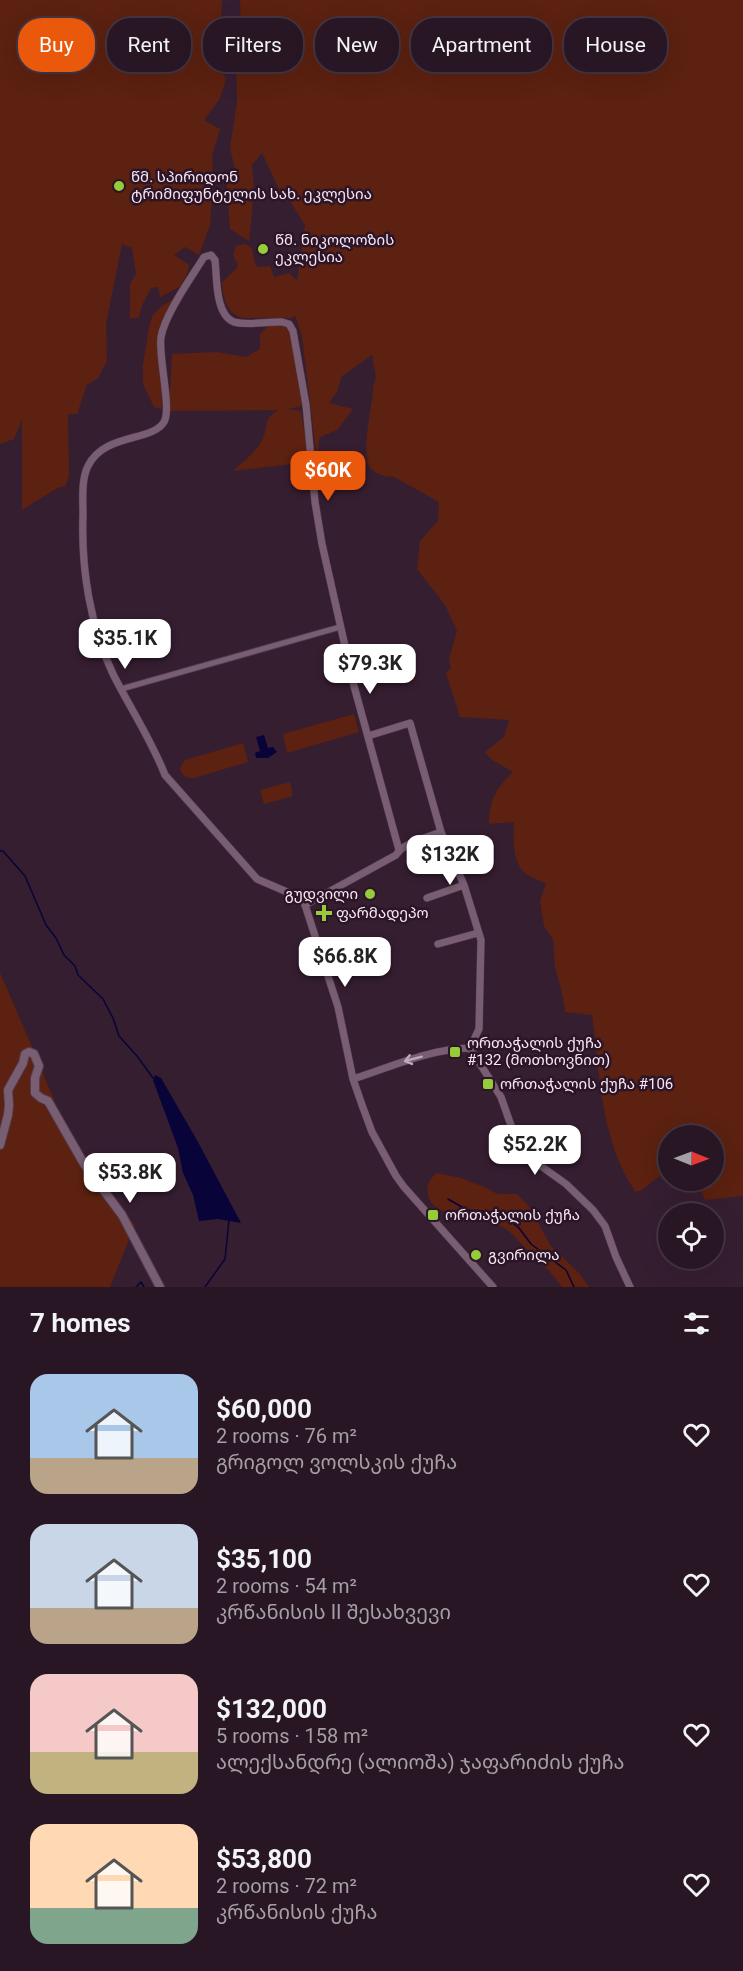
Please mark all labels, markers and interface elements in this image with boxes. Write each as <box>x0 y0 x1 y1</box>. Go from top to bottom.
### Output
chip: Buy <box>18 18 95 72</box>
chip: Rent <box>107 18 191 72</box>
chip: Filters <box>203 18 303 72</box>
chip: New <box>315 18 399 72</box>
chip: Apartment <box>411 18 552 72</box>
chip: House <box>564 18 667 72</box>
place label: წმ. სპირიდონ ტრიმიფუნტელის სახ. ეკლესია <box>131 168 372 203</box>
marker: წმ. სპირიდონ ტრიმიფუნტელის სახ. ეკლესია <box>112 179 126 193</box>
place label: წმ. ნიკოლოზის ეკლესია <box>275 231 394 266</box>
marker: წმ. ნიკოლოზის ეკლესია <box>256 242 270 256</box>
pin: $60K <box>292 451 364 502</box>
text: $60K <box>304 458 352 482</box>
pin: $35.1K <box>76 619 174 670</box>
text: $35.1K <box>93 626 157 650</box>
pin: $79.3K <box>321 644 419 695</box>
text: $79.3K <box>338 651 402 675</box>
pin: $132K <box>408 835 492 886</box>
text: $132K <box>421 842 479 866</box>
place label: გუდვილი <box>285 885 358 903</box>
marker: გუდვილი <box>363 887 377 901</box>
place label: ფარმადეპო <box>336 904 429 922</box>
marker: ფარმადეპო <box>317 906 331 920</box>
pin: $66.8K <box>296 937 394 988</box>
text: $66.8K <box>313 944 377 968</box>
place label: ორთაჭალის ქუჩა #132 (მოთხოვნით) <box>467 1034 610 1069</box>
marker: ორთაჭალის ქუჩა #132 (მოთხოვნით) <box>448 1045 462 1059</box>
one-way arrow <box>404 1054 423 1065</box>
place label: ორთაჭალის ქუჩა #106 <box>500 1075 673 1093</box>
marker: ორთაჭალის ქუჩა #106 <box>481 1077 495 1091</box>
pin: $52.2K <box>486 1125 584 1176</box>
north arrow <box>658 1125 724 1191</box>
map controls <box>658 1125 724 1269</box>
text: $52.2K <box>503 1132 567 1156</box>
pin: $53.8K <box>81 1153 179 1204</box>
text: $53.8K <box>98 1160 162 1184</box>
button: locate <box>658 1203 724 1269</box>
place label: ორთაჭალის ქუჩა <box>445 1206 580 1224</box>
marker: ორთაჭალის ქუჩა <box>426 1208 440 1222</box>
place label: გვირილა <box>488 1246 559 1264</box>
marker: გვირილა <box>469 1248 483 1262</box>
icon: filters <box>680 1307 713 1340</box>
text: 7 homes <box>30 1308 131 1338</box>
text: $60,000 <box>216 1394 312 1424</box>
icon: home <box>78 1398 150 1470</box>
icon: heart <box>680 1418 713 1451</box>
text: 2 rooms · 76 m² <box>216 1424 357 1448</box>
text: გრიგოლ ვოლსკის ქუჩა <box>216 1450 457 1474</box>
text: $35,100 <box>216 1544 312 1574</box>
icon: home <box>78 1548 150 1620</box>
icon: heart <box>680 1568 713 1601</box>
text: 2 rooms · 54 m² <box>216 1574 357 1598</box>
text: კრწანისის II შესახვევი <box>216 1600 451 1624</box>
text: $132,000 <box>216 1694 327 1724</box>
icon: home <box>78 1698 150 1770</box>
icon: heart <box>680 1718 713 1751</box>
text: 5 rooms · 158 m² <box>216 1724 368 1748</box>
text: ალექსანდრე (ალიოშა) ჯაფარიძის ქუჩა <box>216 1750 625 1774</box>
text: $53,800 <box>216 1844 312 1874</box>
icon: home <box>78 1848 150 1920</box>
icon: heart <box>680 1868 713 1901</box>
text: 2 rooms · 72 m² <box>216 1874 357 1898</box>
text: კრწანისის ქუჩა <box>216 1900 377 1924</box>

